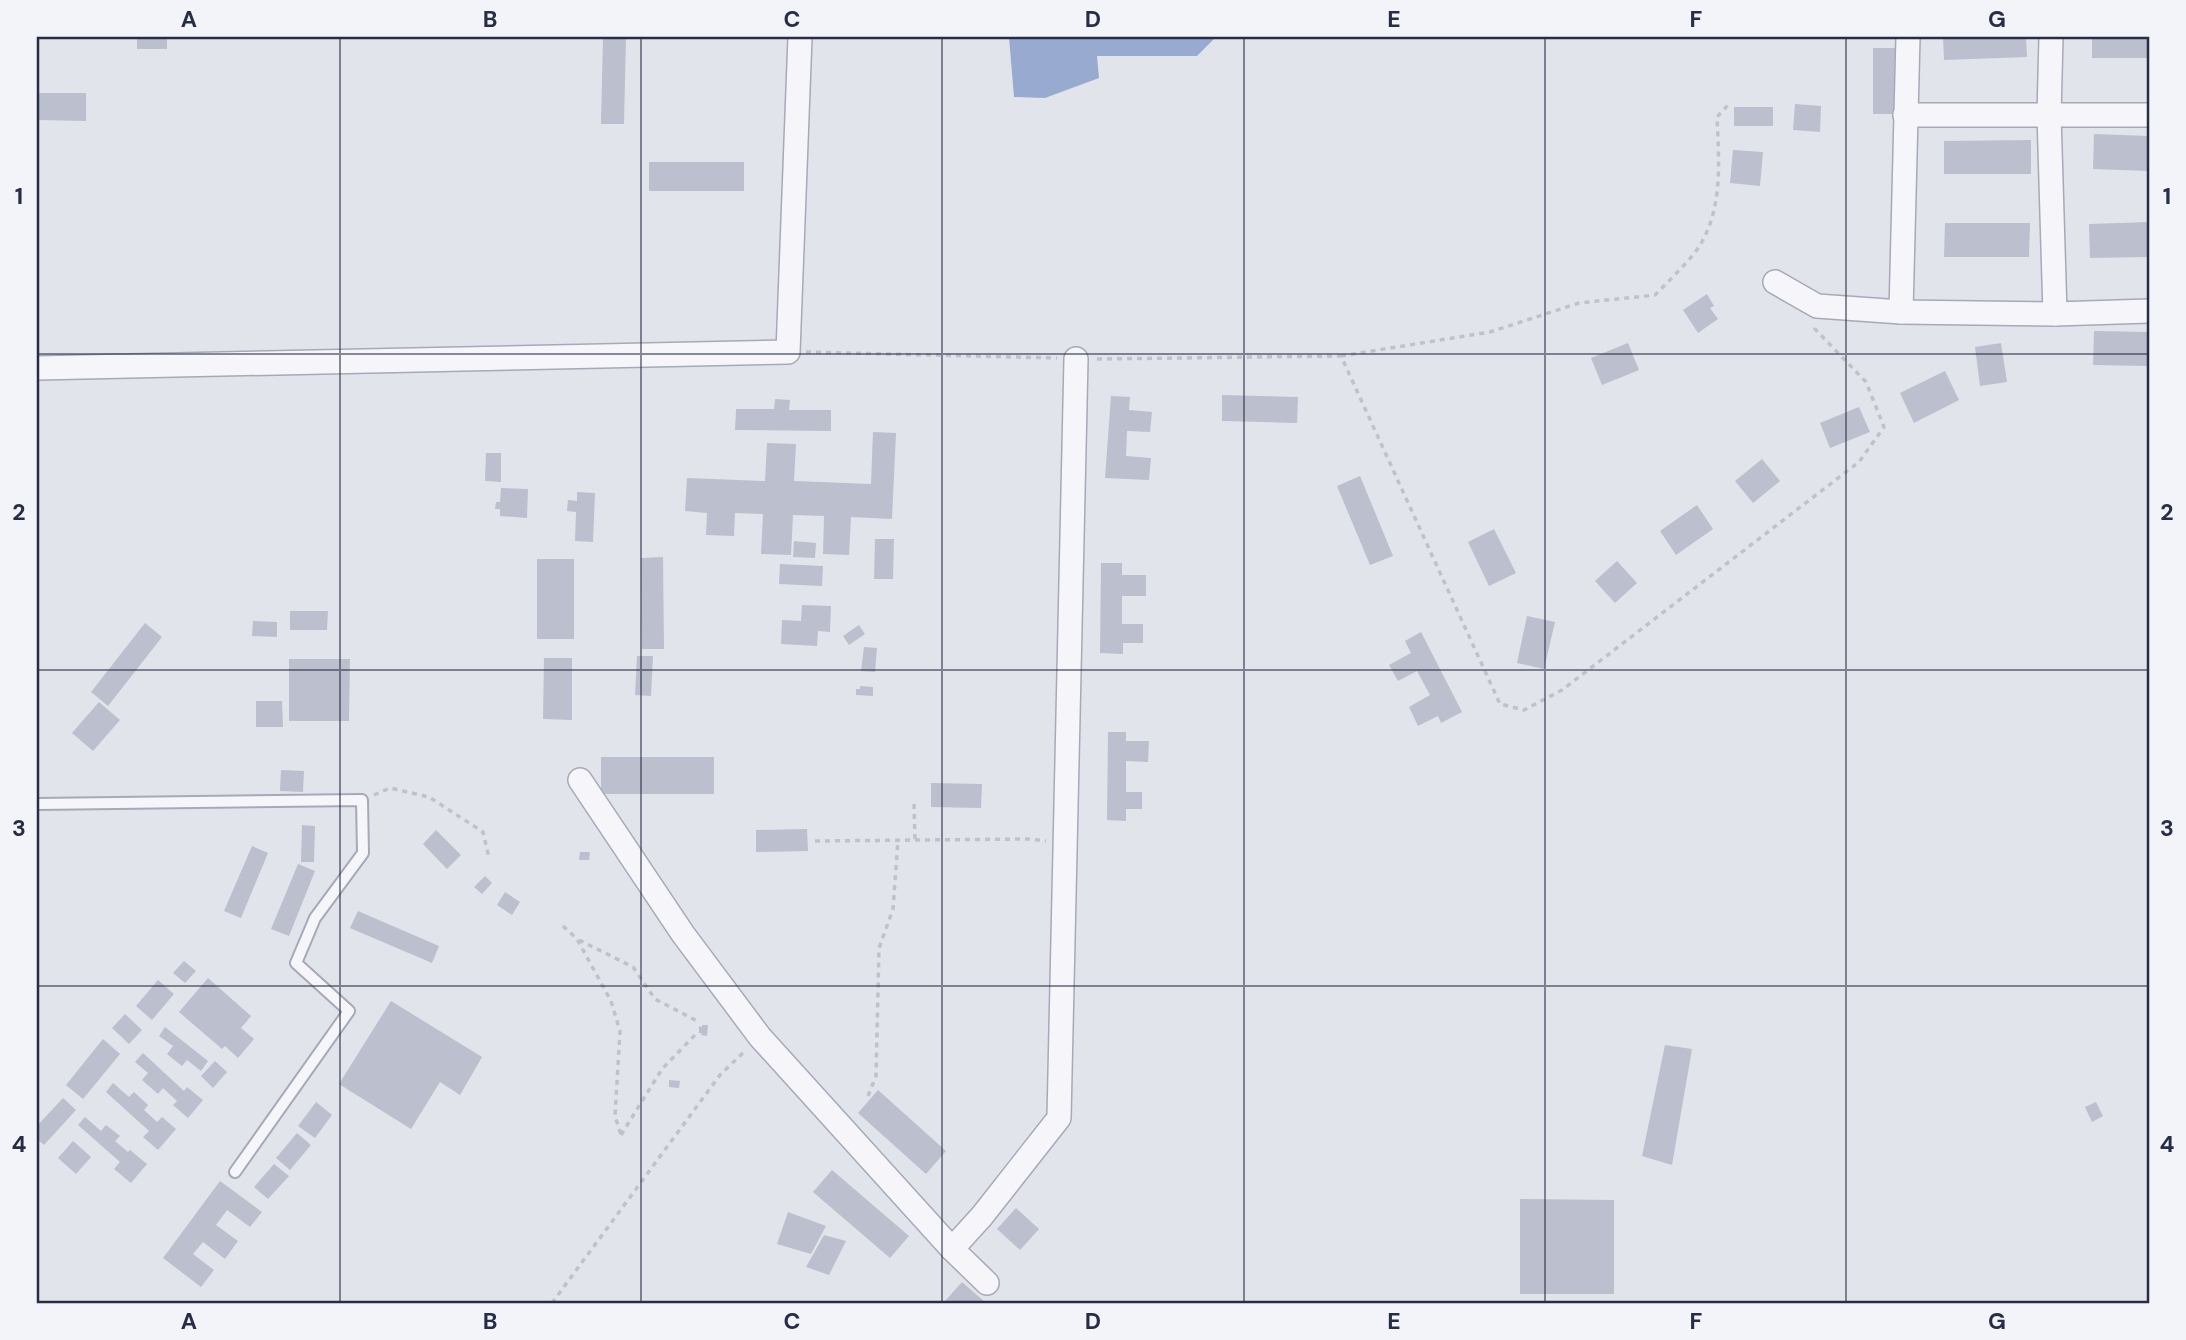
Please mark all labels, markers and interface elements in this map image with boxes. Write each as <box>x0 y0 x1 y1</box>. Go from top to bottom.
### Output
text: A <box>181 4 197 34</box>
text: B <box>483 4 497 34</box>
text: C <box>784 4 800 34</box>
text: D <box>1085 4 1101 34</box>
text: E <box>1387 4 1401 34</box>
text: F <box>1690 4 1703 34</box>
text: G <box>1988 4 2006 34</box>
text: 1 <box>15 181 23 211</box>
text: 1 <box>2163 181 2171 211</box>
text: 2 <box>12 497 26 527</box>
text: 2 <box>2160 497 2174 527</box>
text: 3 <box>12 813 26 843</box>
text: 3 <box>2160 813 2174 843</box>
text: 4 <box>12 1129 27 1159</box>
text: 4 <box>2160 1129 2175 1159</box>
text: A <box>181 1306 197 1336</box>
text: B <box>483 1306 497 1336</box>
text: C <box>784 1306 800 1336</box>
text: D <box>1085 1306 1101 1336</box>
text: E <box>1387 1306 1401 1336</box>
text: F <box>1690 1306 1703 1336</box>
text: G <box>1988 1306 2006 1336</box>

